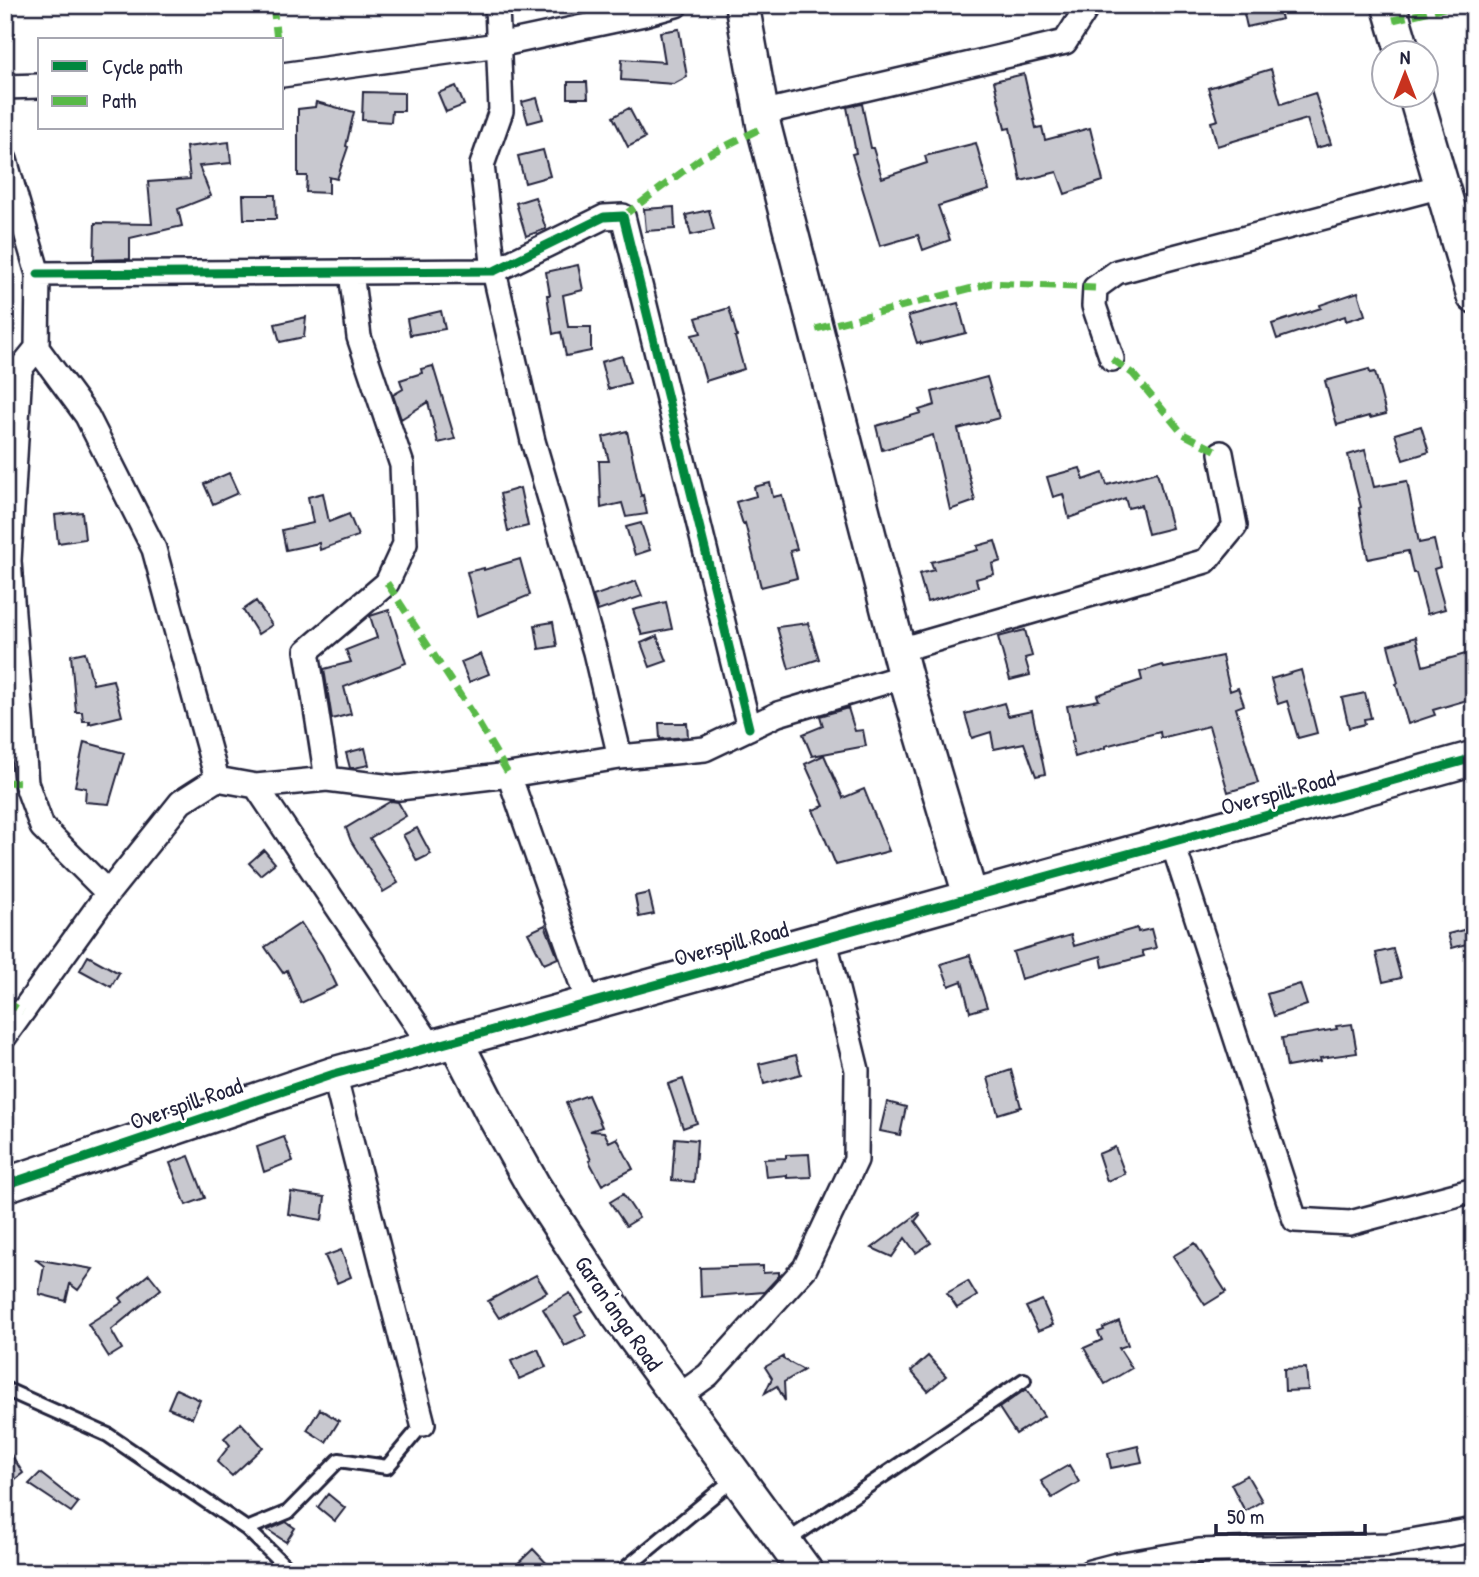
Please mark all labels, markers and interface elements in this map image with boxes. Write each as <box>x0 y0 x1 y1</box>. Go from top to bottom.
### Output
legend <box>38 38 284 130</box>
north arrow <box>1370 38 1440 108</box>
text: N <box>1400 44 1410 70</box>
text: Cycle path <box>102 52 183 81</box>
text: Path <box>102 86 137 115</box>
street label: Overspill Road <box>1218 762 1338 822</box>
street label: Overspill Road <box>671 913 791 973</box>
street label: Overspill Road <box>126 1069 246 1137</box>
street label: Garan'anga Road <box>568 1249 670 1377</box>
scale bar <box>1216 1493 1365 1537</box>
text: 50 m <box>1227 1502 1264 1531</box>

